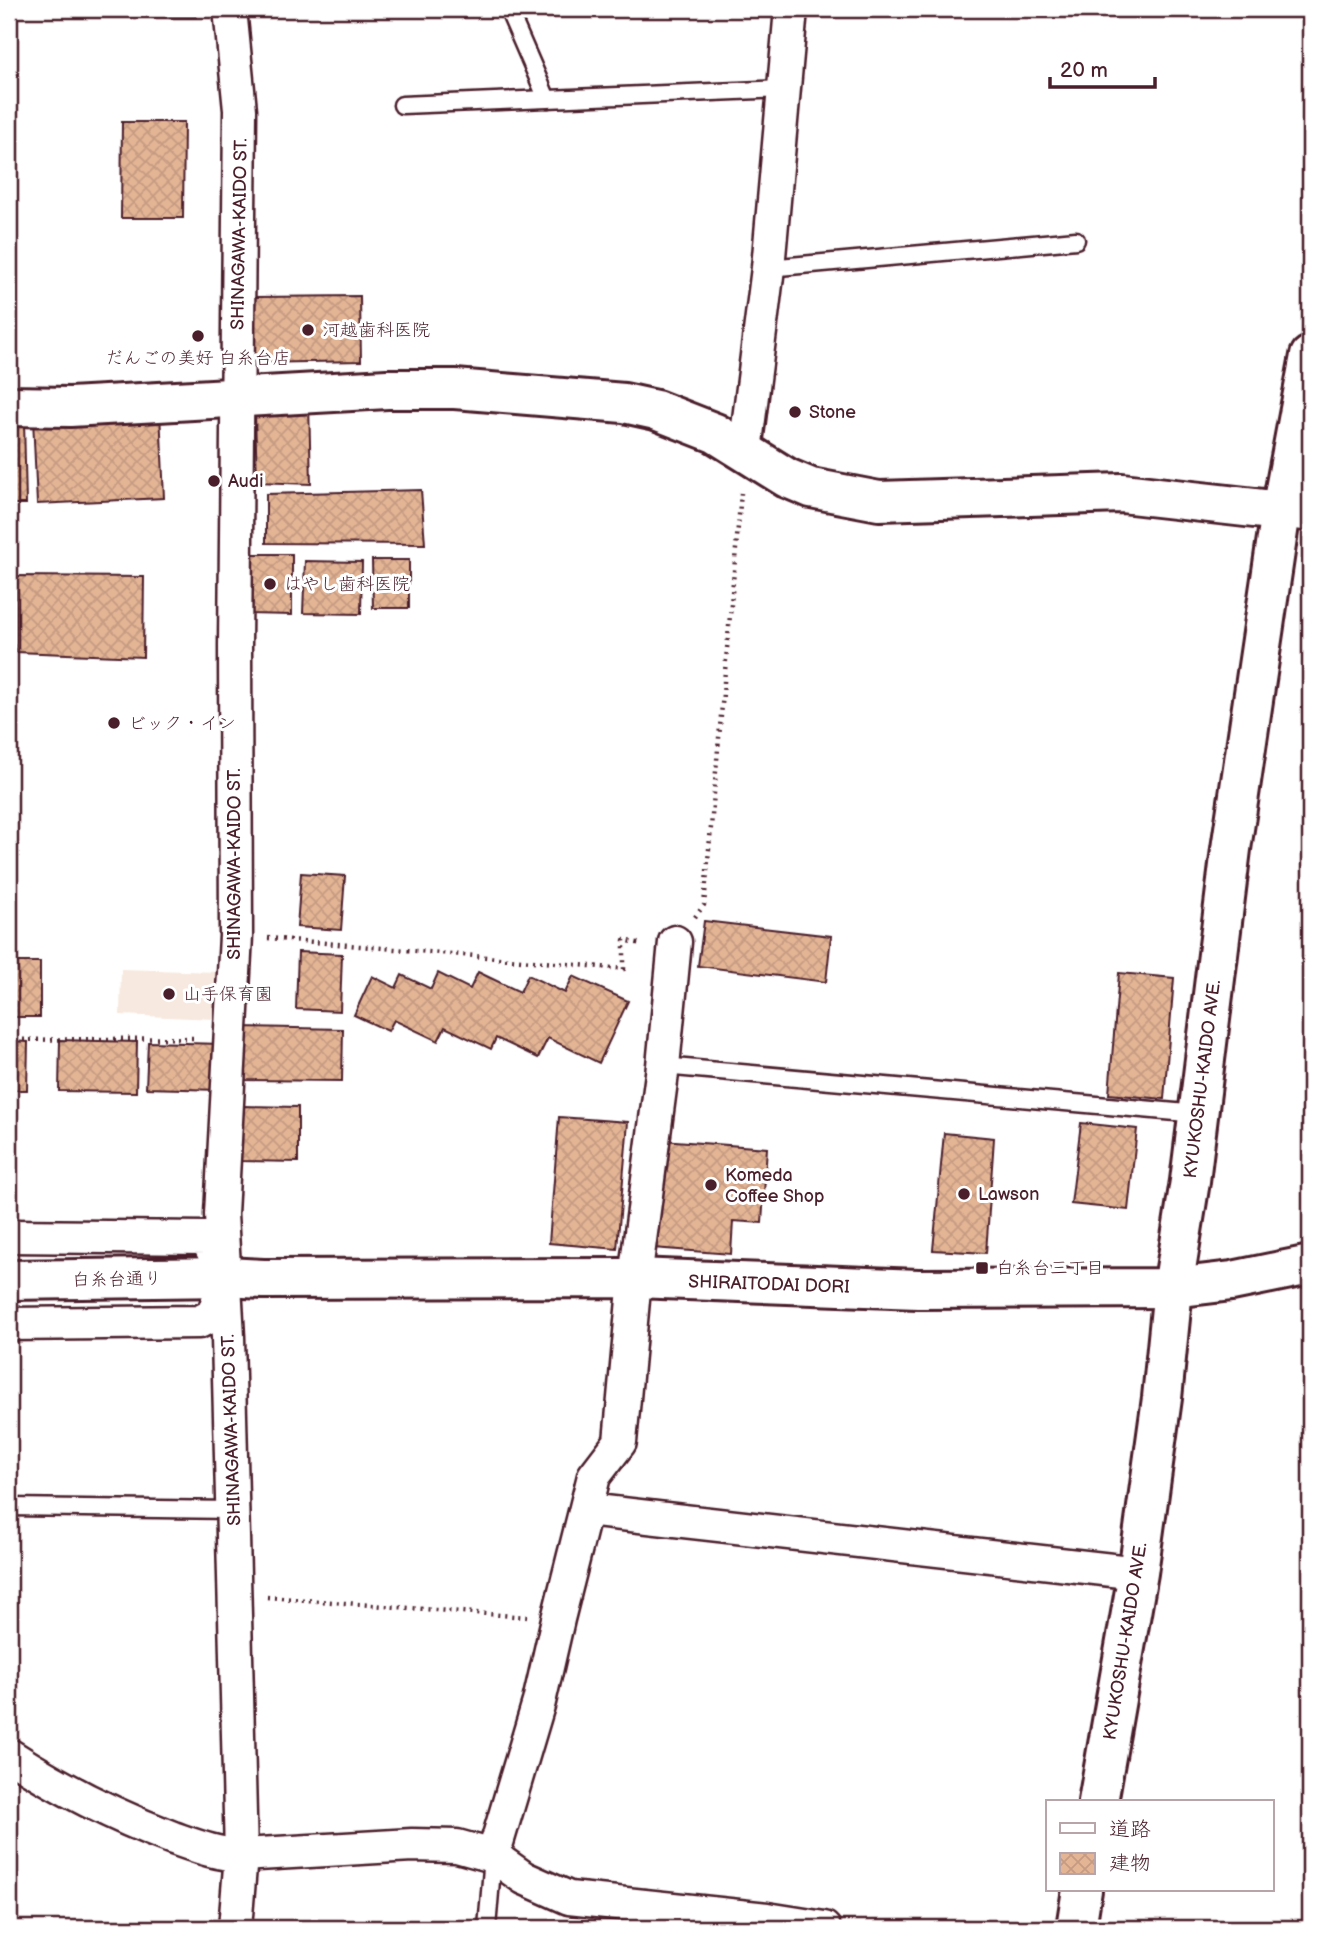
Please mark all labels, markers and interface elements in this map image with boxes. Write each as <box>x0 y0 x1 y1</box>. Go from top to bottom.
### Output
scale bar <box>1050 46 1154 90</box>
text: 20 m <box>1060 58 1108 83</box>
street label: SHINAGAWA-KAIDO ST. <box>227 138 252 330</box>
place label: 河越歯科医院 <box>322 320 430 341</box>
marker: 河越歯科医院 <box>300 322 316 338</box>
marker: だんごの美好 白糸台店 <box>190 328 206 344</box>
place label: だんごの美好 白糸台店 <box>106 348 290 369</box>
place label: Stone <box>809 402 856 423</box>
marker: Stone <box>787 404 803 420</box>
place label: Audi <box>228 471 263 492</box>
marker: Audi <box>206 473 222 489</box>
place label: はやし歯科医院 <box>284 574 410 595</box>
marker: はやし歯科医院 <box>262 576 278 592</box>
place label: ビック・イン <box>128 713 236 734</box>
marker: ビック・イン <box>106 715 122 731</box>
street label: SHINAGAWA-KAIDO ST. <box>224 768 245 960</box>
street label: KYUKOSHU-KAIDO AVE. <box>1180 979 1225 1180</box>
place label: 山手保育園 <box>183 984 273 1005</box>
marker: 山手保育園 <box>161 986 177 1002</box>
place label: Komeda Coffee Shop <box>725 1165 824 1207</box>
marker: Komeda Coffee Shop <box>703 1177 719 1193</box>
place label: Lawson <box>978 1184 1039 1205</box>
marker: Lawson <box>956 1186 972 1202</box>
place label: 白糸台三丁目 <box>996 1258 1104 1279</box>
marker: 白糸台三丁目 <box>974 1260 990 1276</box>
street label: 白糸台通り <box>72 1268 162 1291</box>
street label: SHIRAITODAI DORI <box>688 1271 850 1298</box>
street label: SHINAGAWA-KAIDO ST. <box>218 1334 245 1526</box>
street label: KYUKOSHU-KAIDO AVE. <box>1099 1541 1151 1741</box>
legend <box>1046 1800 1274 1892</box>
text: 道路 <box>1109 1817 1151 1842</box>
text: 建物 <box>1109 1851 1151 1876</box>

